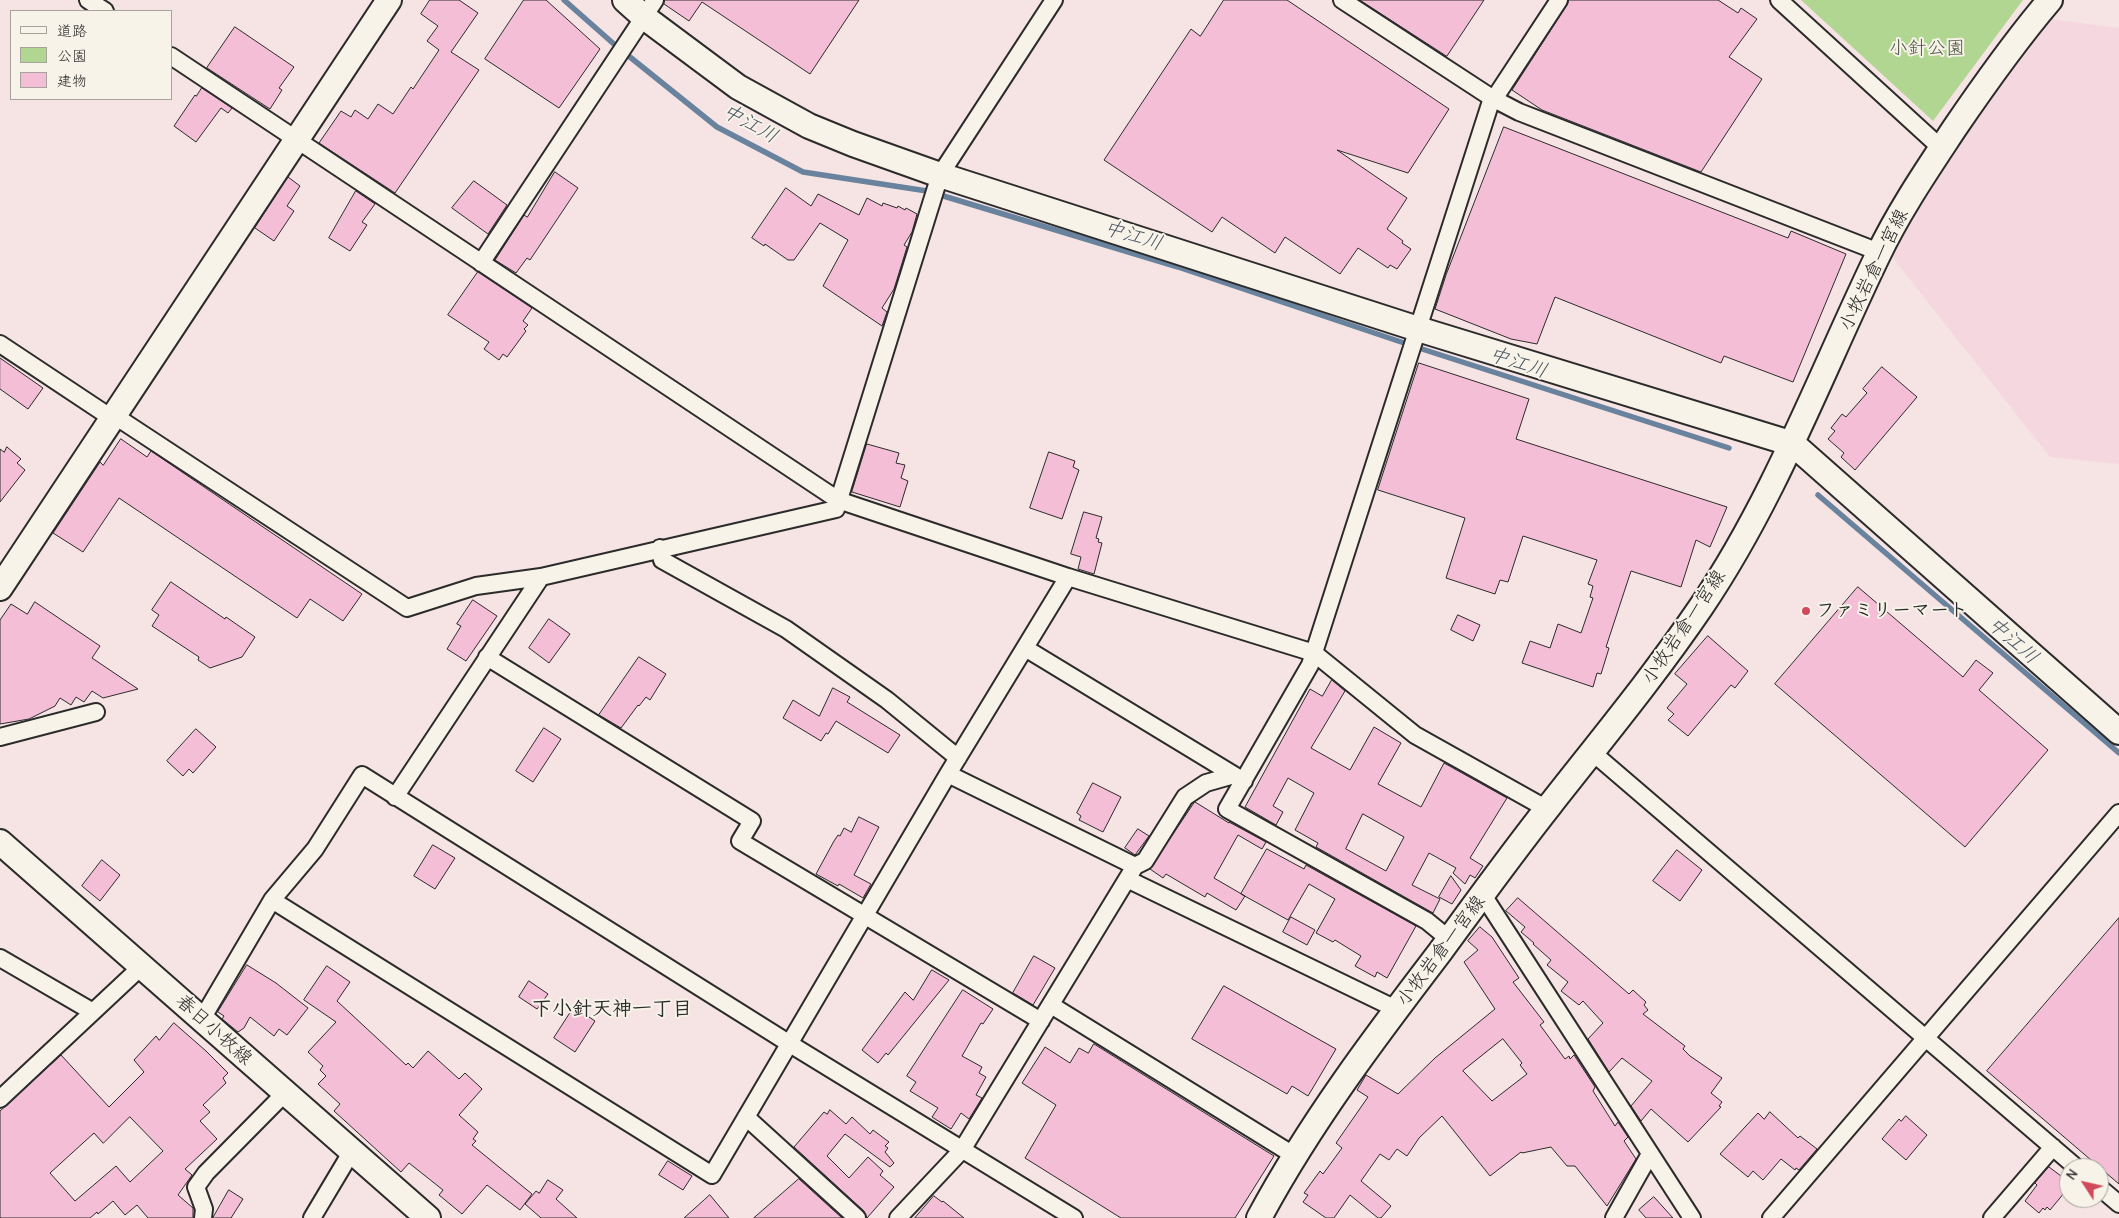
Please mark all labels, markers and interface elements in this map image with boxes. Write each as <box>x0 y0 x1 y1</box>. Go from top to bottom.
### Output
legend <box>10 10 172 100</box>
text: 道路 <box>57 22 87 40</box>
park label: 小針公園 <box>1889 38 1965 60</box>
text: 公園 <box>57 47 87 65</box>
text: 建物 <box>57 72 87 90</box>
water label: 中江川 <box>718 99 782 149</box>
street label: 小牧岩倉一宮線 <box>1835 205 1913 335</box>
water label: 中江川 <box>1101 216 1165 256</box>
water label: 中江川 <box>1486 342 1550 384</box>
street label: 小牧岩倉一宮線 <box>1637 565 1731 689</box>
place label: ファミリーマート <box>1816 600 1968 622</box>
marker: ファミリーマート <box>1800 605 1812 617</box>
water label: 中江川 <box>1982 612 2044 670</box>
street label: 小牧岩倉一宮線 <box>1392 891 1490 1011</box>
street label: 春日小牧線 <box>171 990 257 1070</box>
district label: 下小針天神一丁目 <box>532 997 692 1021</box>
north arrow <box>2059 1158 2109 1208</box>
text: N <box>2063 1166 2082 1183</box>

